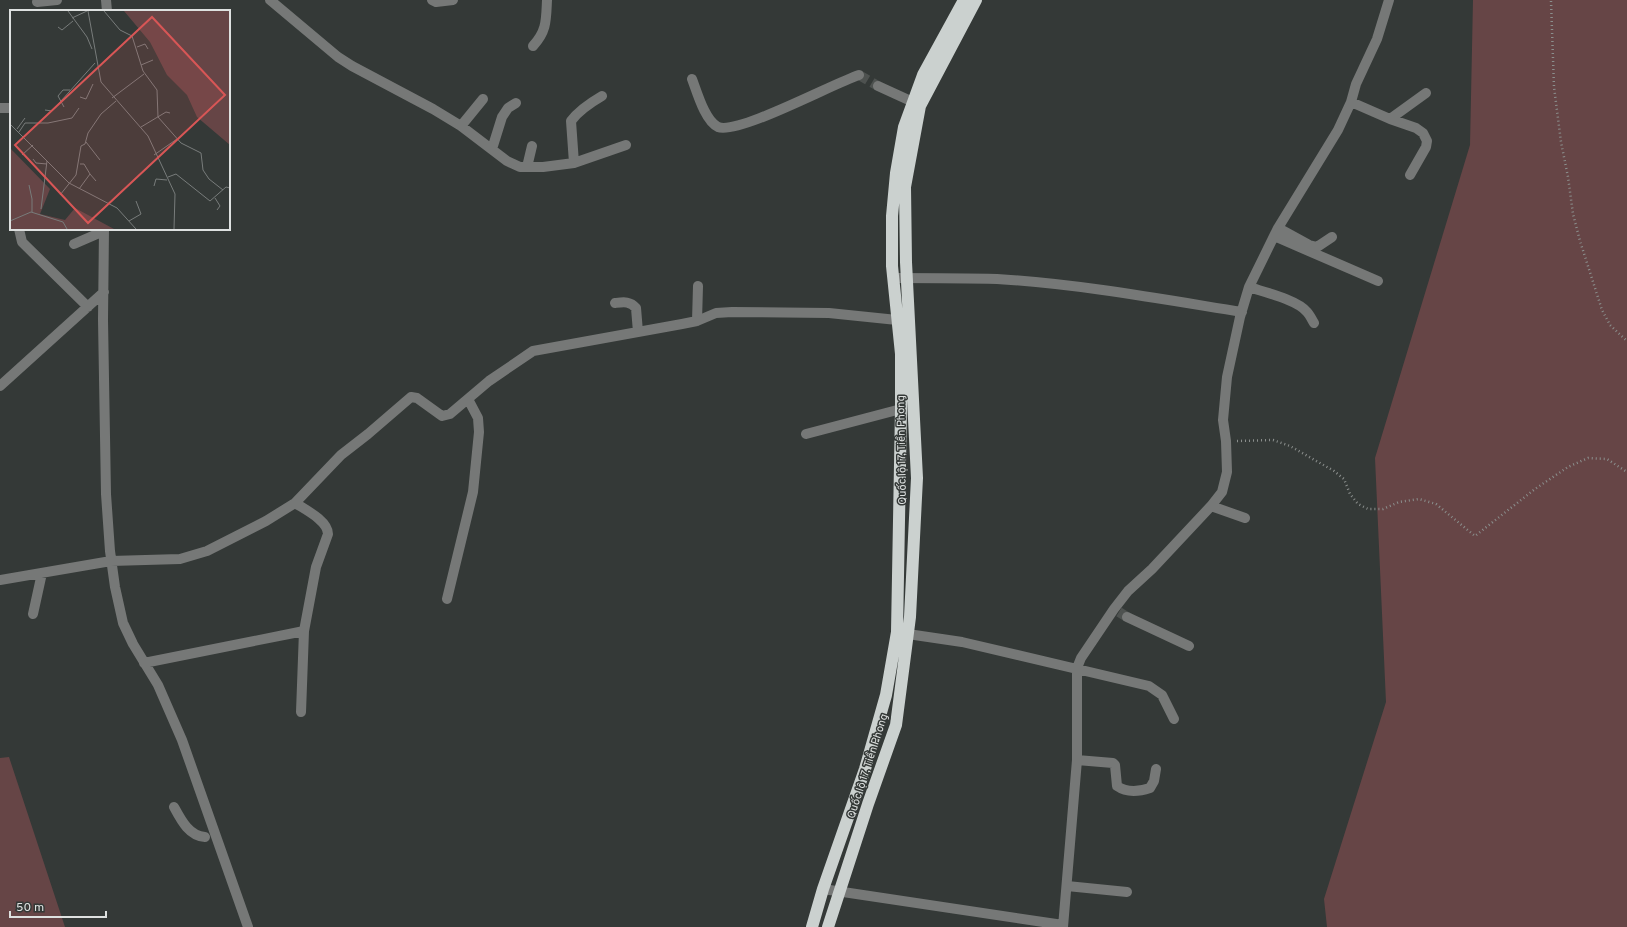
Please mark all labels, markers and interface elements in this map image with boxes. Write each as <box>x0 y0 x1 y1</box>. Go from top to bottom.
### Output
inset map <box>10 10 230 230</box>
street label: Quốc lộ 17, Tiền Phong <box>894 395 910 505</box>
street label: Quốc lộ 17, Tiền Phong <box>844 712 892 821</box>
scale bar <box>10 893 106 919</box>
text: 50 m <box>16 900 44 916</box>

